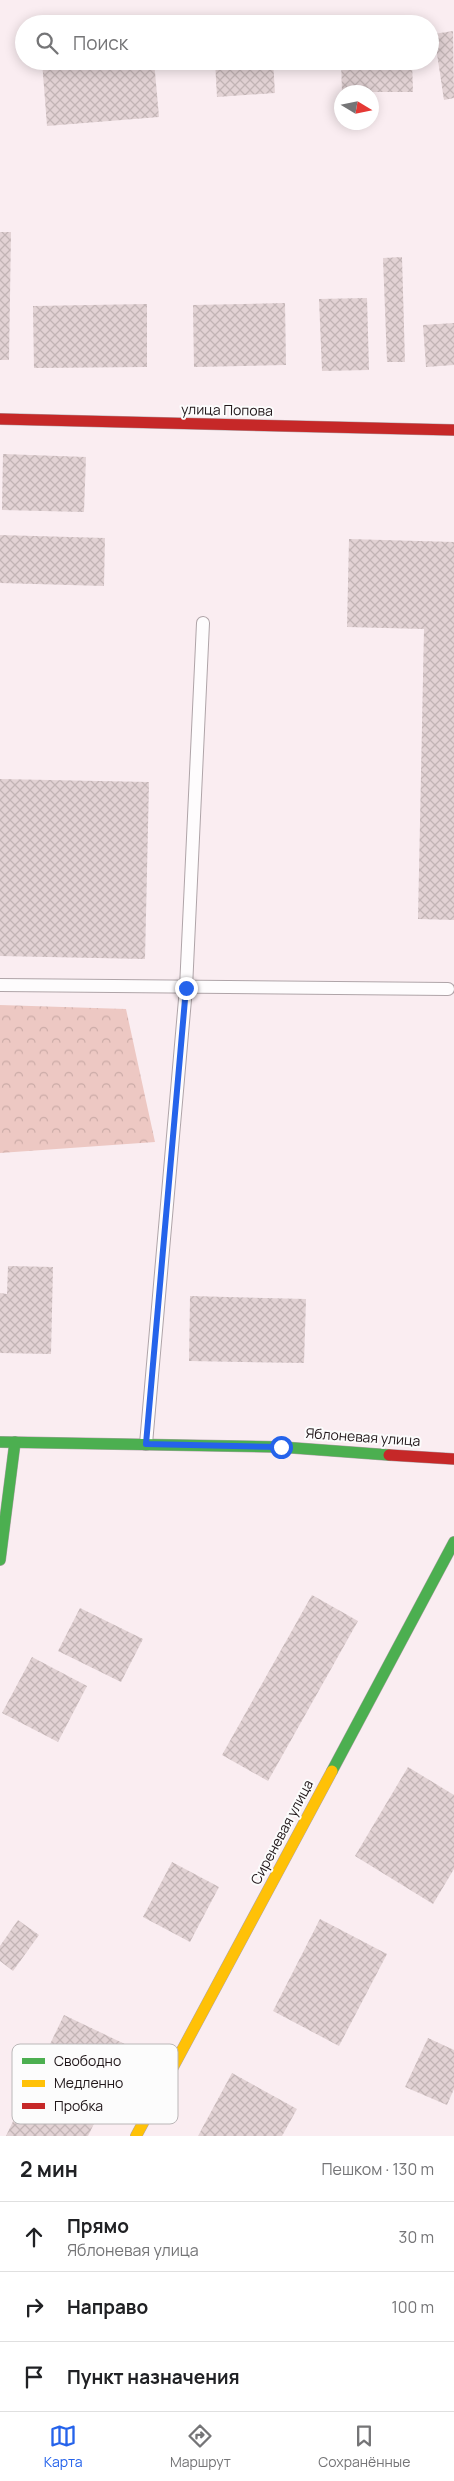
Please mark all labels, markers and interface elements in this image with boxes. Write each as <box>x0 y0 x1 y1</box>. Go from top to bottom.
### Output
search box <box>15 15 439 70</box>
icon: search <box>33 29 61 57</box>
text: Поиск <box>73 30 128 56</box>
north arrow <box>334 85 379 130</box>
street label: улица Попова <box>181 399 273 420</box>
route end <box>175 977 198 1000</box>
street label: Яблоневая улица <box>305 1423 421 1450</box>
route start <box>270 1436 293 1459</box>
street label: Сиреневая улица <box>246 1776 317 1888</box>
legend <box>12 2044 178 2124</box>
text: Свободно <box>54 2051 121 2070</box>
text: Медленно <box>54 2073 123 2092</box>
text: Пробка <box>54 2096 103 2115</box>
text: 2 мин <box>20 2155 78 2183</box>
text: Пешком · 130 m <box>322 2158 434 2180</box>
text: Прямо <box>67 2213 129 2239</box>
icon: ahead <box>20 2223 48 2251</box>
text: 30 m <box>399 2226 434 2248</box>
text: Яблоневая улица <box>67 2239 199 2261</box>
icon: right <box>20 2293 48 2321</box>
text: Направо <box>67 2294 148 2320</box>
text: 100 m <box>391 2296 434 2318</box>
icon: arrive <box>20 2363 48 2391</box>
text: Пункт назначения <box>67 2364 240 2390</box>
tab: Карта <box>44 2422 83 2471</box>
tab: Маршрут <box>170 2422 231 2471</box>
tab: Сохранённые <box>318 2422 410 2471</box>

